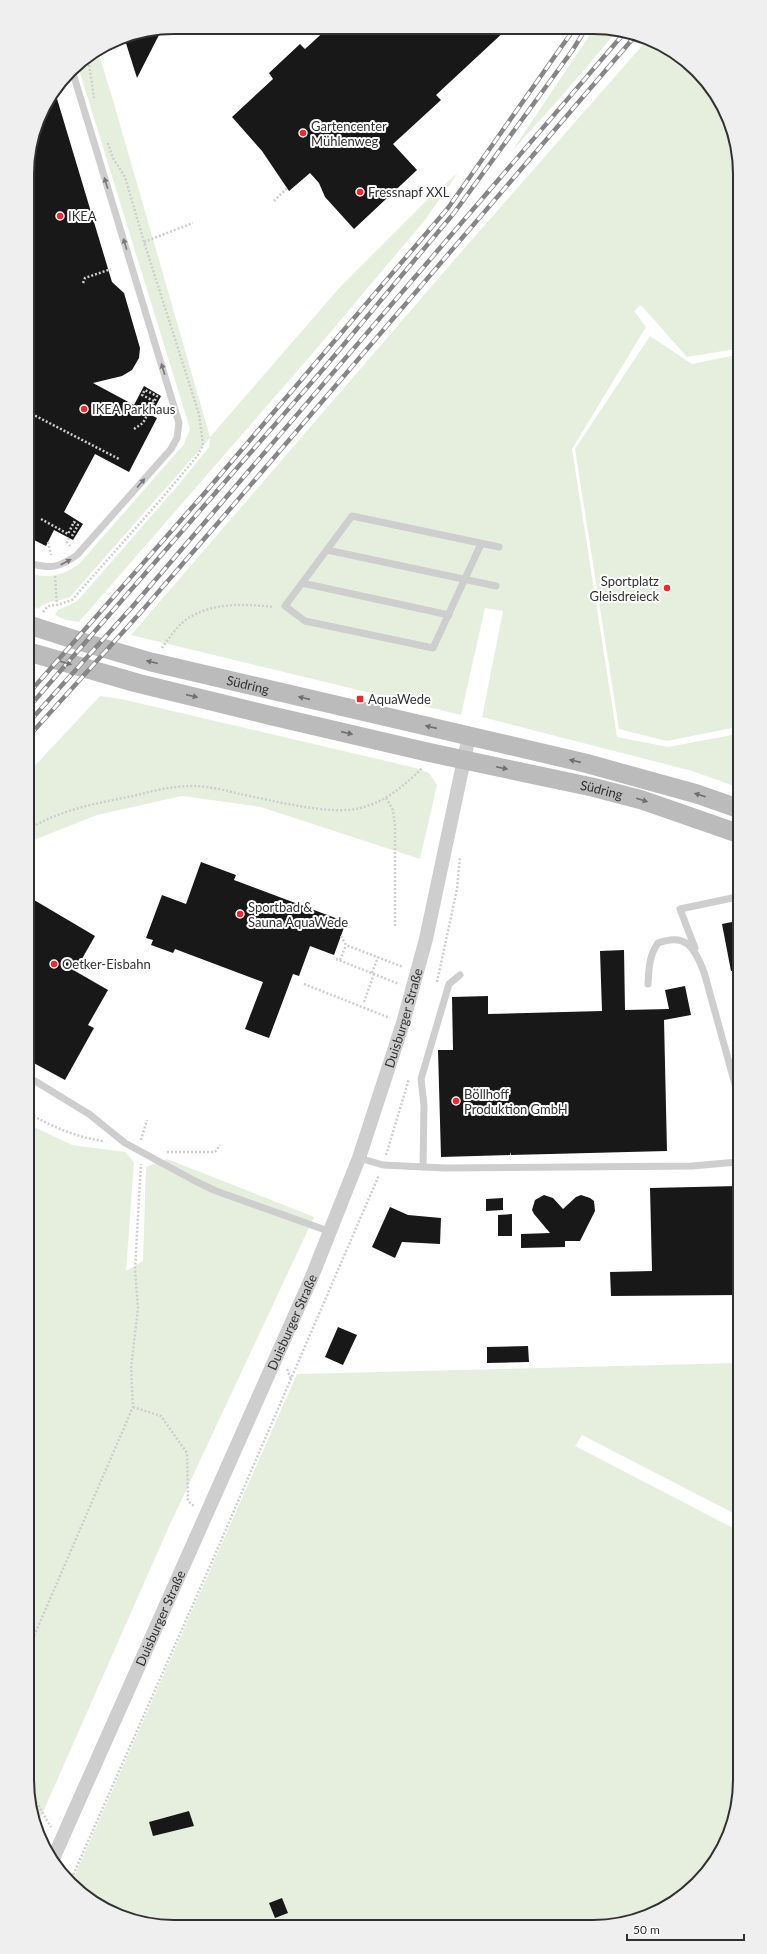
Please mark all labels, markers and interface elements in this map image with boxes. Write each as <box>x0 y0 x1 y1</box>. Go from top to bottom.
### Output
place label: Gartencenter Mühlenweg <box>311 118 387 149</box>
marker: Gartencenter Mühlenweg <box>298 128 308 138</box>
one-way arrow <box>103 177 109 189</box>
place label: Fressnapf XXL <box>368 184 450 200</box>
marker: Fressnapf XXL <box>355 187 365 197</box>
place label: IKEA <box>68 208 97 224</box>
marker: IKEA <box>55 211 65 221</box>
one-way arrow <box>122 238 128 250</box>
one-way arrow <box>159 362 165 374</box>
place label: IKEA Parkhaus <box>92 401 176 417</box>
marker: IKEA Parkhaus <box>79 404 89 414</box>
one-way arrow <box>137 478 146 488</box>
one-way arrow <box>60 559 72 565</box>
place label: Sportplatz Gleisdreieck <box>589 573 659 604</box>
marker: Sportplatz Gleisdreieck <box>662 583 672 593</box>
one-way arrow <box>146 659 158 665</box>
one-way arrow <box>60 660 72 666</box>
street label: Südring <box>225 672 271 697</box>
place label: AquaWede <box>368 691 431 707</box>
one-way arrow <box>186 694 198 700</box>
one-way arrow <box>298 694 310 700</box>
marker: AquaWede <box>355 694 365 704</box>
one-way arrow <box>424 724 436 730</box>
one-way arrow <box>341 731 353 737</box>
one-way arrow <box>568 758 580 764</box>
one-way arrow <box>496 765 508 771</box>
street label: Südring <box>579 777 625 803</box>
one-way arrow <box>694 792 706 798</box>
one-way arrow <box>636 797 648 803</box>
place label: Sportbad & Sauna AquaWede <box>248 899 348 930</box>
marker: Sportbad & Sauna AquaWede <box>235 909 245 919</box>
place label: Oetker-Eisbahn <box>62 956 151 972</box>
marker: Oetker-Eisbahn <box>49 959 59 969</box>
street label: Duisburger Straße <box>381 966 426 1070</box>
place label: Böllhoff Produktion GmbH <box>464 1086 568 1117</box>
marker: Böllhoff Produktion GmbH <box>451 1096 461 1106</box>
street label: Duisburger Straße <box>264 1272 320 1372</box>
street label: Duisburger Straße <box>132 1567 188 1668</box>
scale bar <box>627 1916 744 1942</box>
text: 50 m <box>633 1922 660 1937</box>

